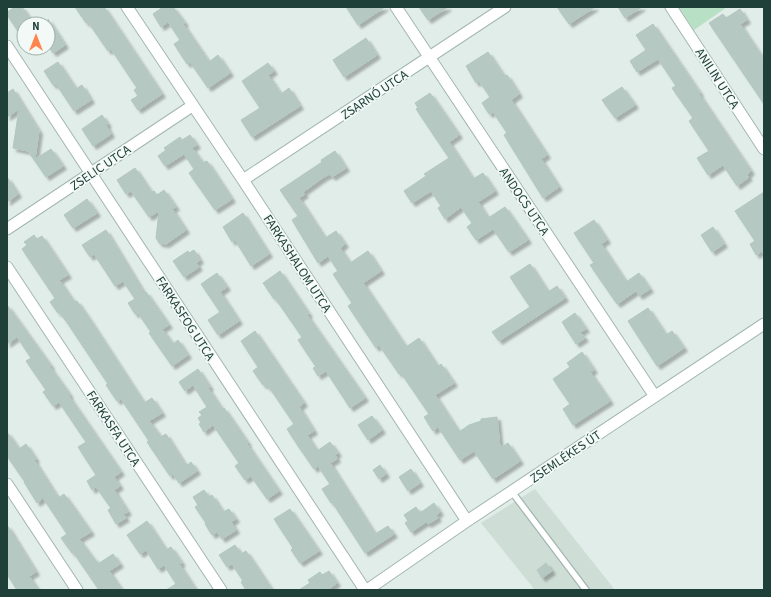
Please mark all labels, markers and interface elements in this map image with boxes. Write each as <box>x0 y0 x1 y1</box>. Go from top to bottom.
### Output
north arrow <box>16 16 56 56</box>
text: N <box>32 19 40 34</box>
street label: ANILIN UTCA <box>691 45 744 113</box>
street label: ZSARNÓ UTCA <box>338 65 412 124</box>
street label: ZSELIC UTCA <box>67 140 135 195</box>
street label: ANDOCS UTCA <box>495 164 554 240</box>
street label: FARKASHALOM UTCA <box>259 211 336 317</box>
street label: FARKASFOG UTCA <box>151 273 220 365</box>
street label: FARKASFA UTCA <box>82 387 145 471</box>
street label: ZSEMLÉKES ÚT <box>526 426 605 487</box>

